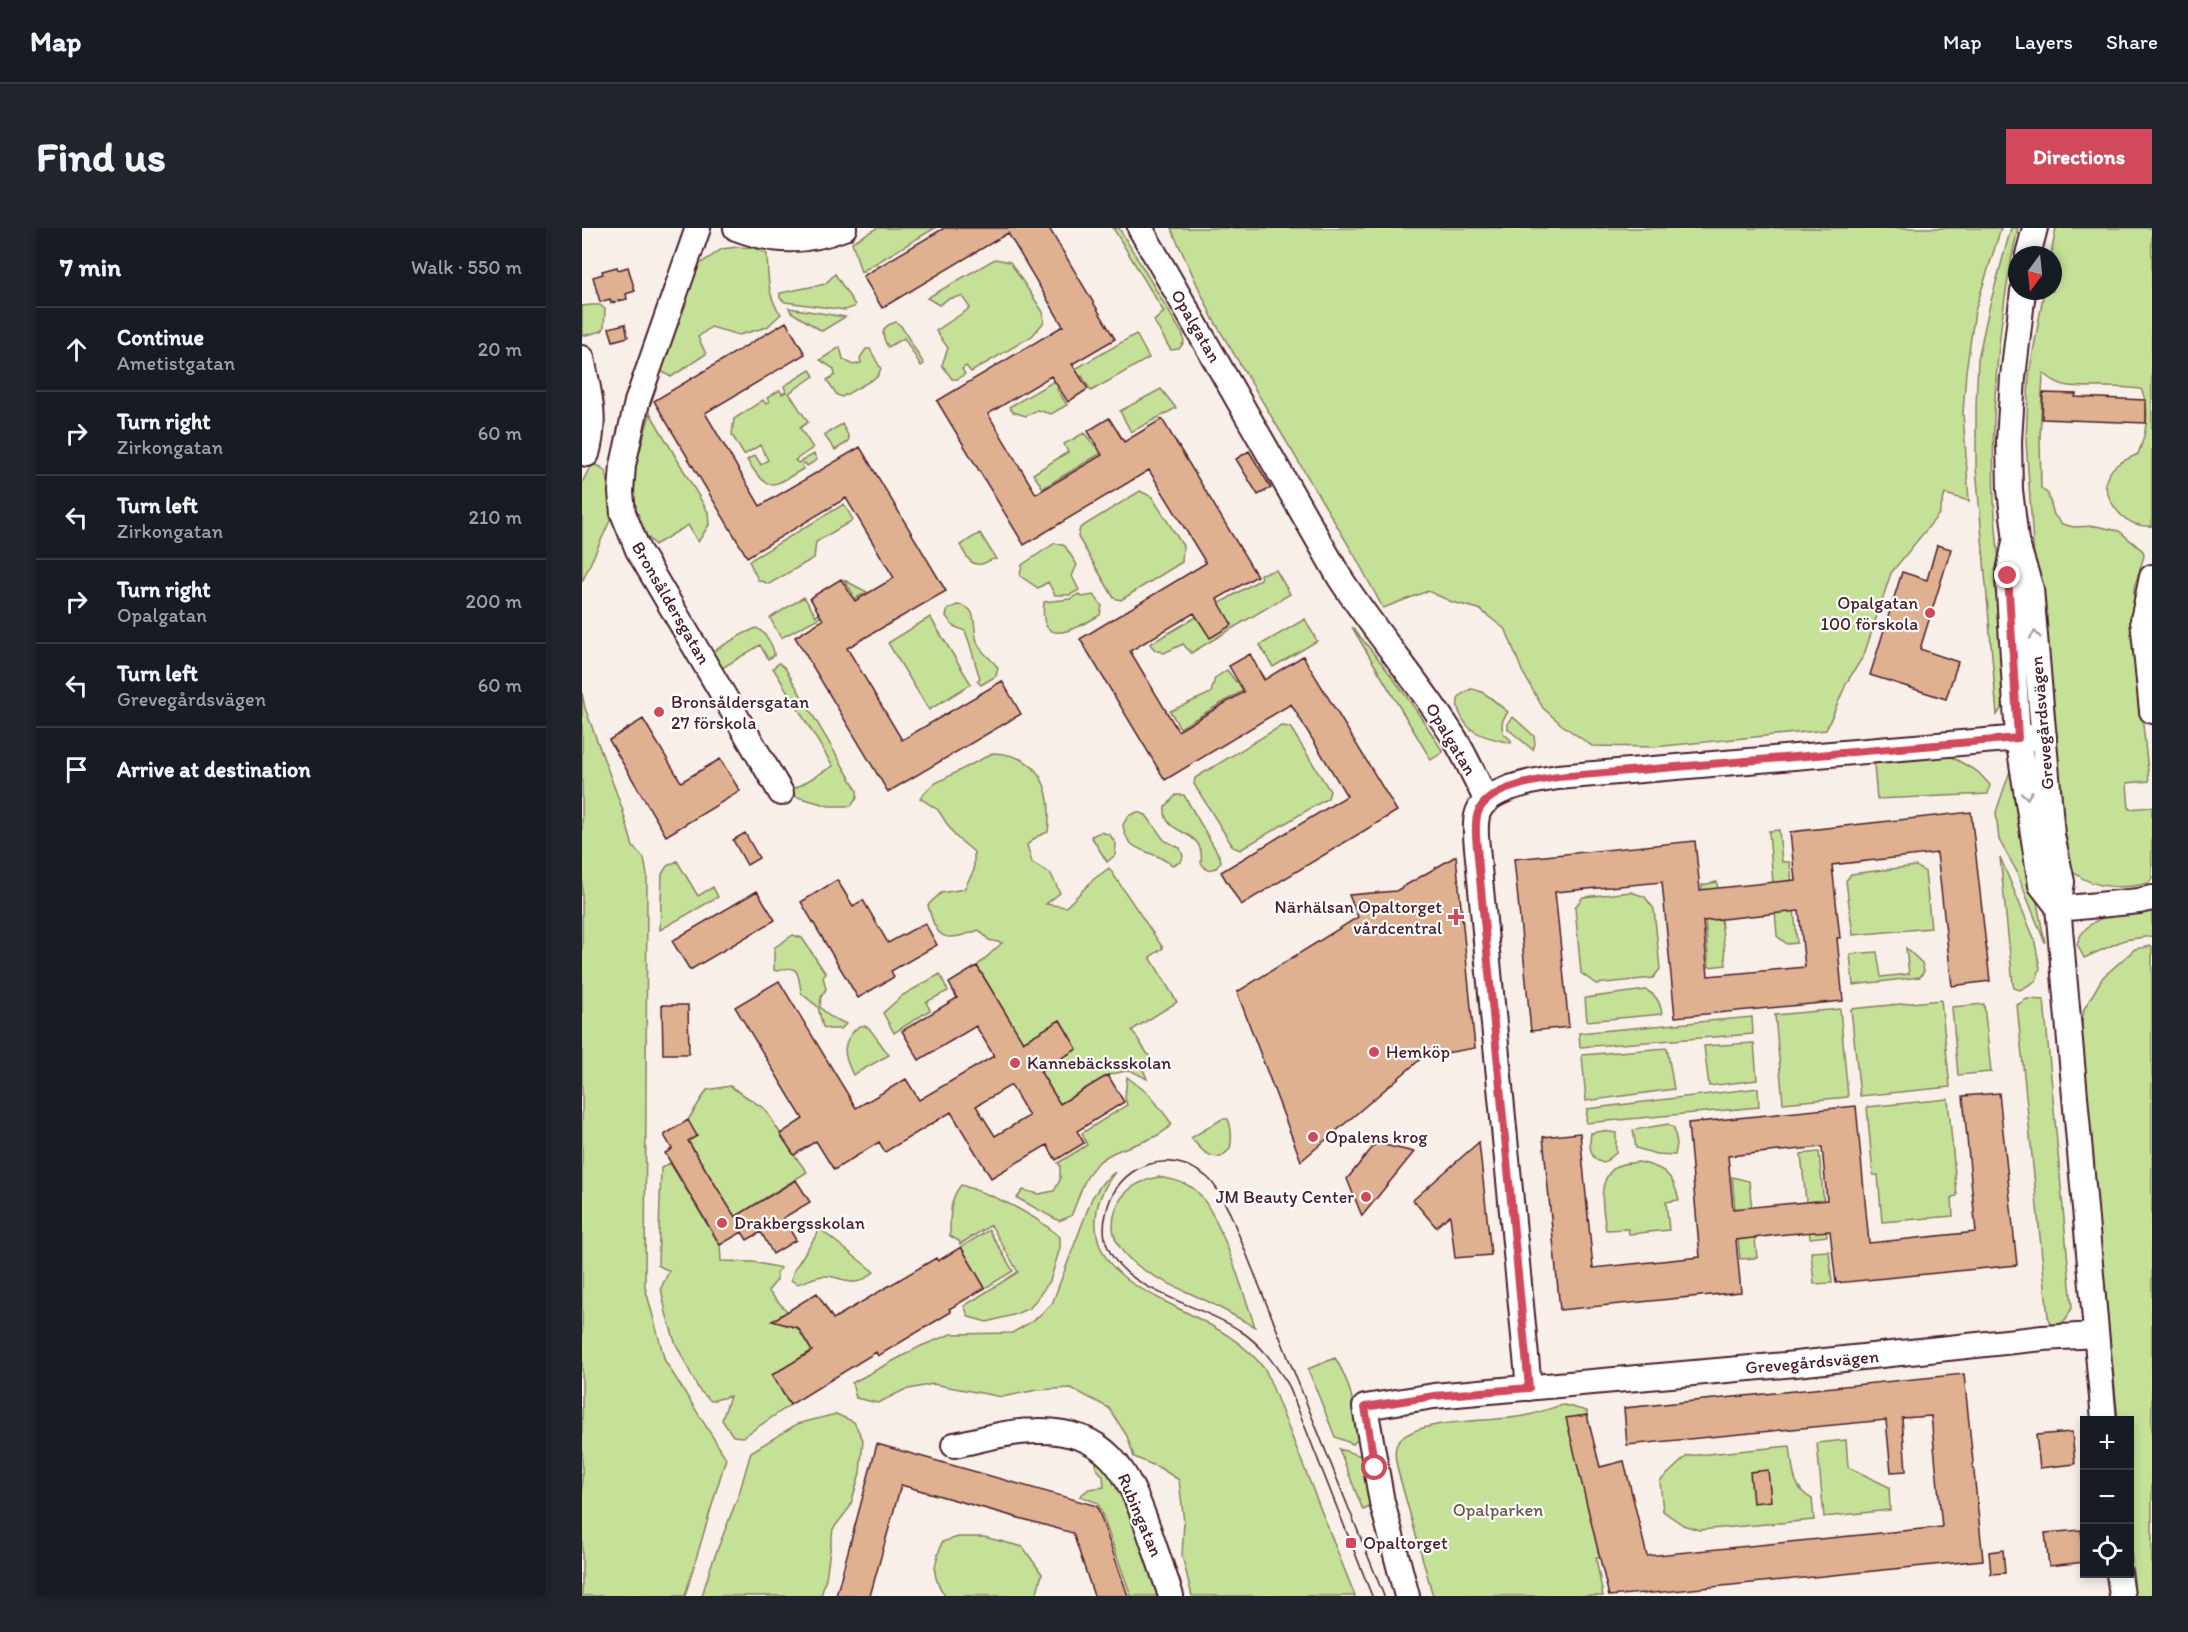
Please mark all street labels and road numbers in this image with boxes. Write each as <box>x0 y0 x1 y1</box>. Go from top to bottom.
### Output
street label: Opalgatan <box>1166 285 1226 367</box>
street label: Bronsåldersgatan <box>627 538 715 668</box>
street label: Grevegårdsvägen <box>2025 655 2059 791</box>
street label: Opalgatan <box>1421 699 1481 780</box>
street label: Grevegårdsvägen <box>1744 1345 1880 1379</box>
street label: Rubingatan <box>1113 1470 1168 1560</box>

